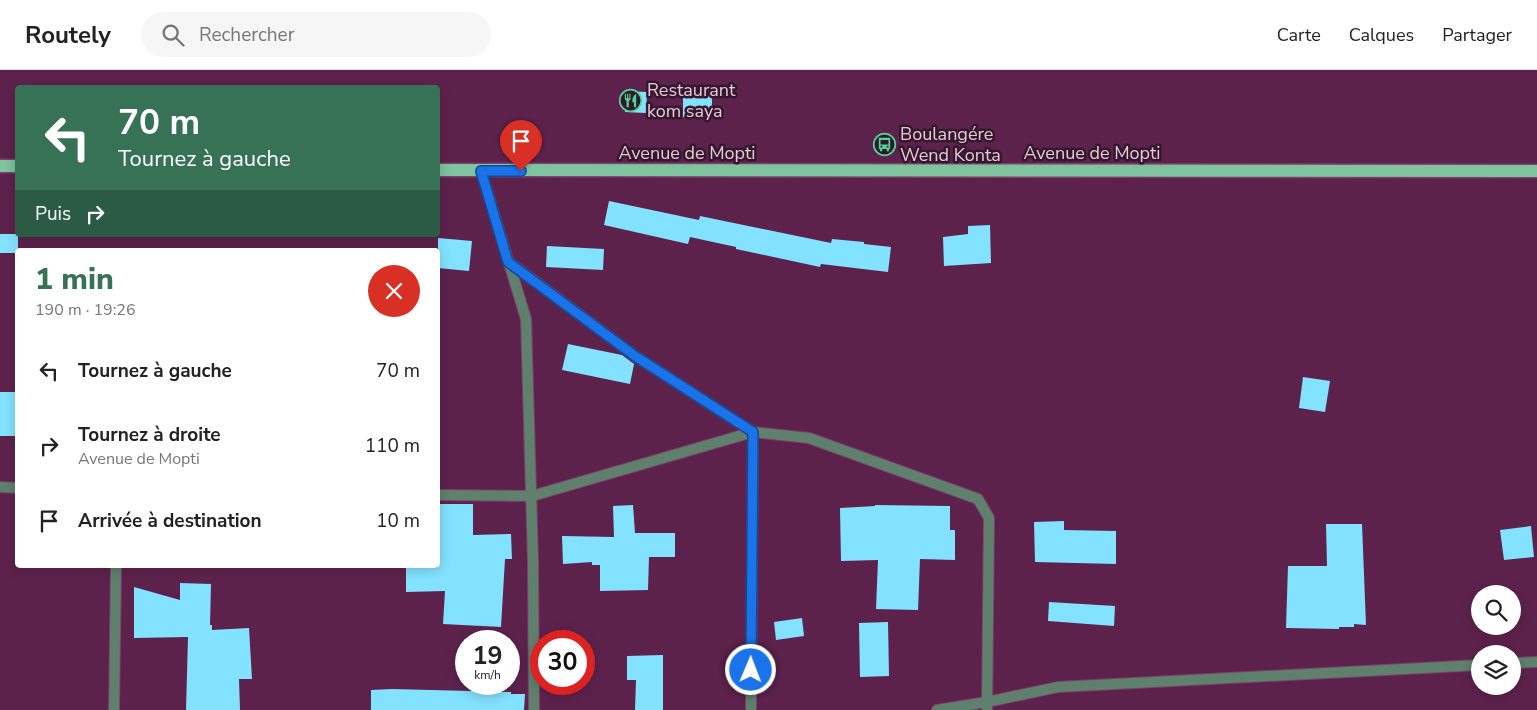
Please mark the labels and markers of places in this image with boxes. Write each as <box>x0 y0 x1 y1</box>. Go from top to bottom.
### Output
place label: Restaurant kom saya <box>647 78 736 123</box>
restaurant icon: Restaurant kom saya <box>619 88 643 112</box>
pin <box>500 120 542 171</box>
place label: Boulangére Wend Konta <box>900 122 1001 167</box>
bus stop icon: Boulangére Wend Konta <box>872 132 896 156</box>

